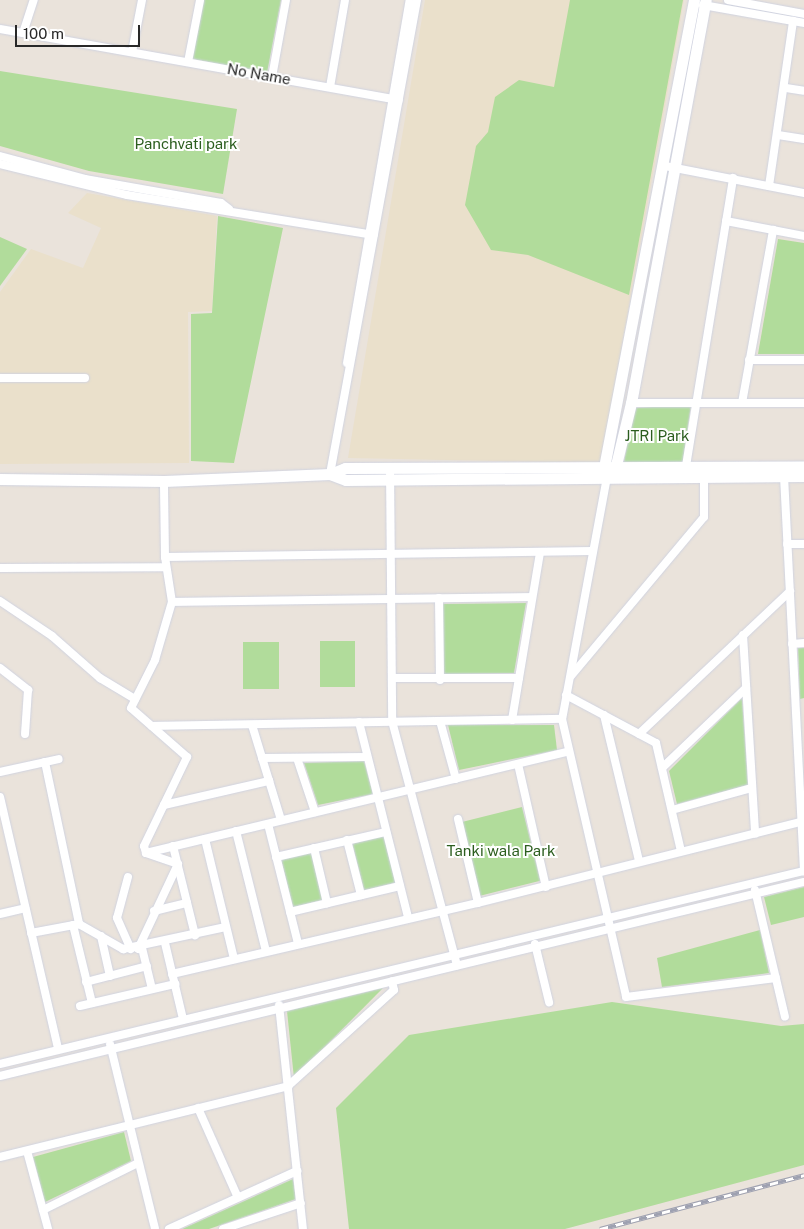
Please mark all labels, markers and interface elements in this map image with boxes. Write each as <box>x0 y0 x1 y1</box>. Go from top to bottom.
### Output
scale bar <box>18 15 142 47</box>
text: 100 m <box>23 25 64 42</box>
street label: No Name <box>226 60 292 88</box>
park label: Panchvati park <box>135 135 237 153</box>
park label: JTRI Park <box>625 427 689 445</box>
park label: Tanki wala Park <box>447 842 555 860</box>

